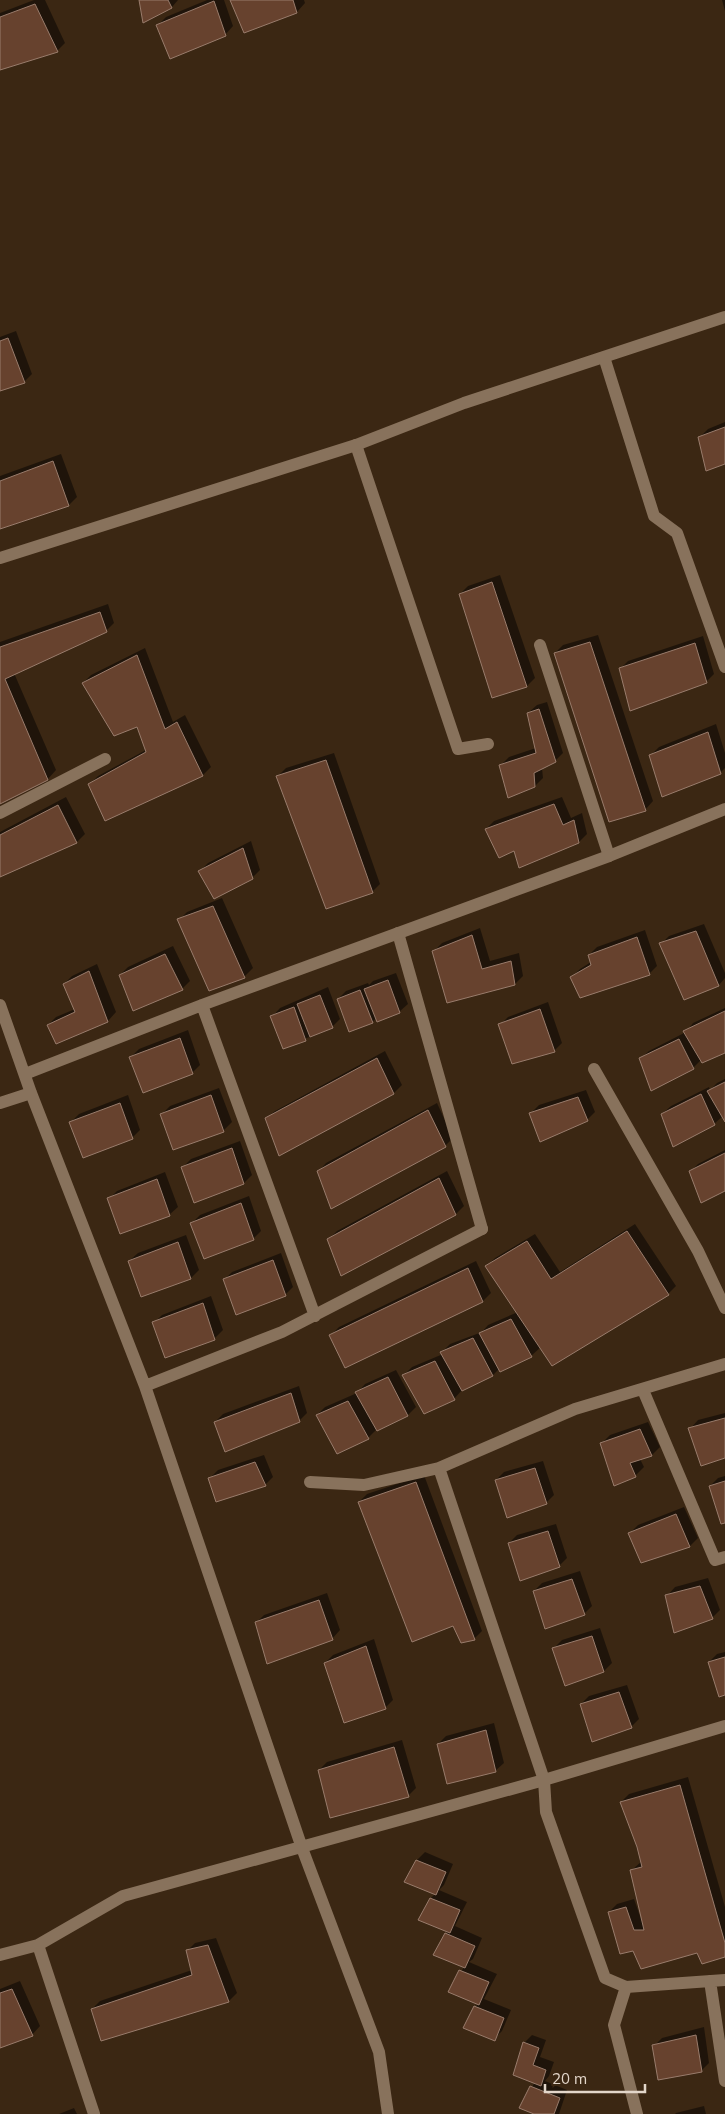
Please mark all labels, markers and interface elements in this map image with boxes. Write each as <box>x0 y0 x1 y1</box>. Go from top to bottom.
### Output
scale bar <box>545 2062 645 2094</box>
text: 20 m <box>552 2069 587 2088</box>

